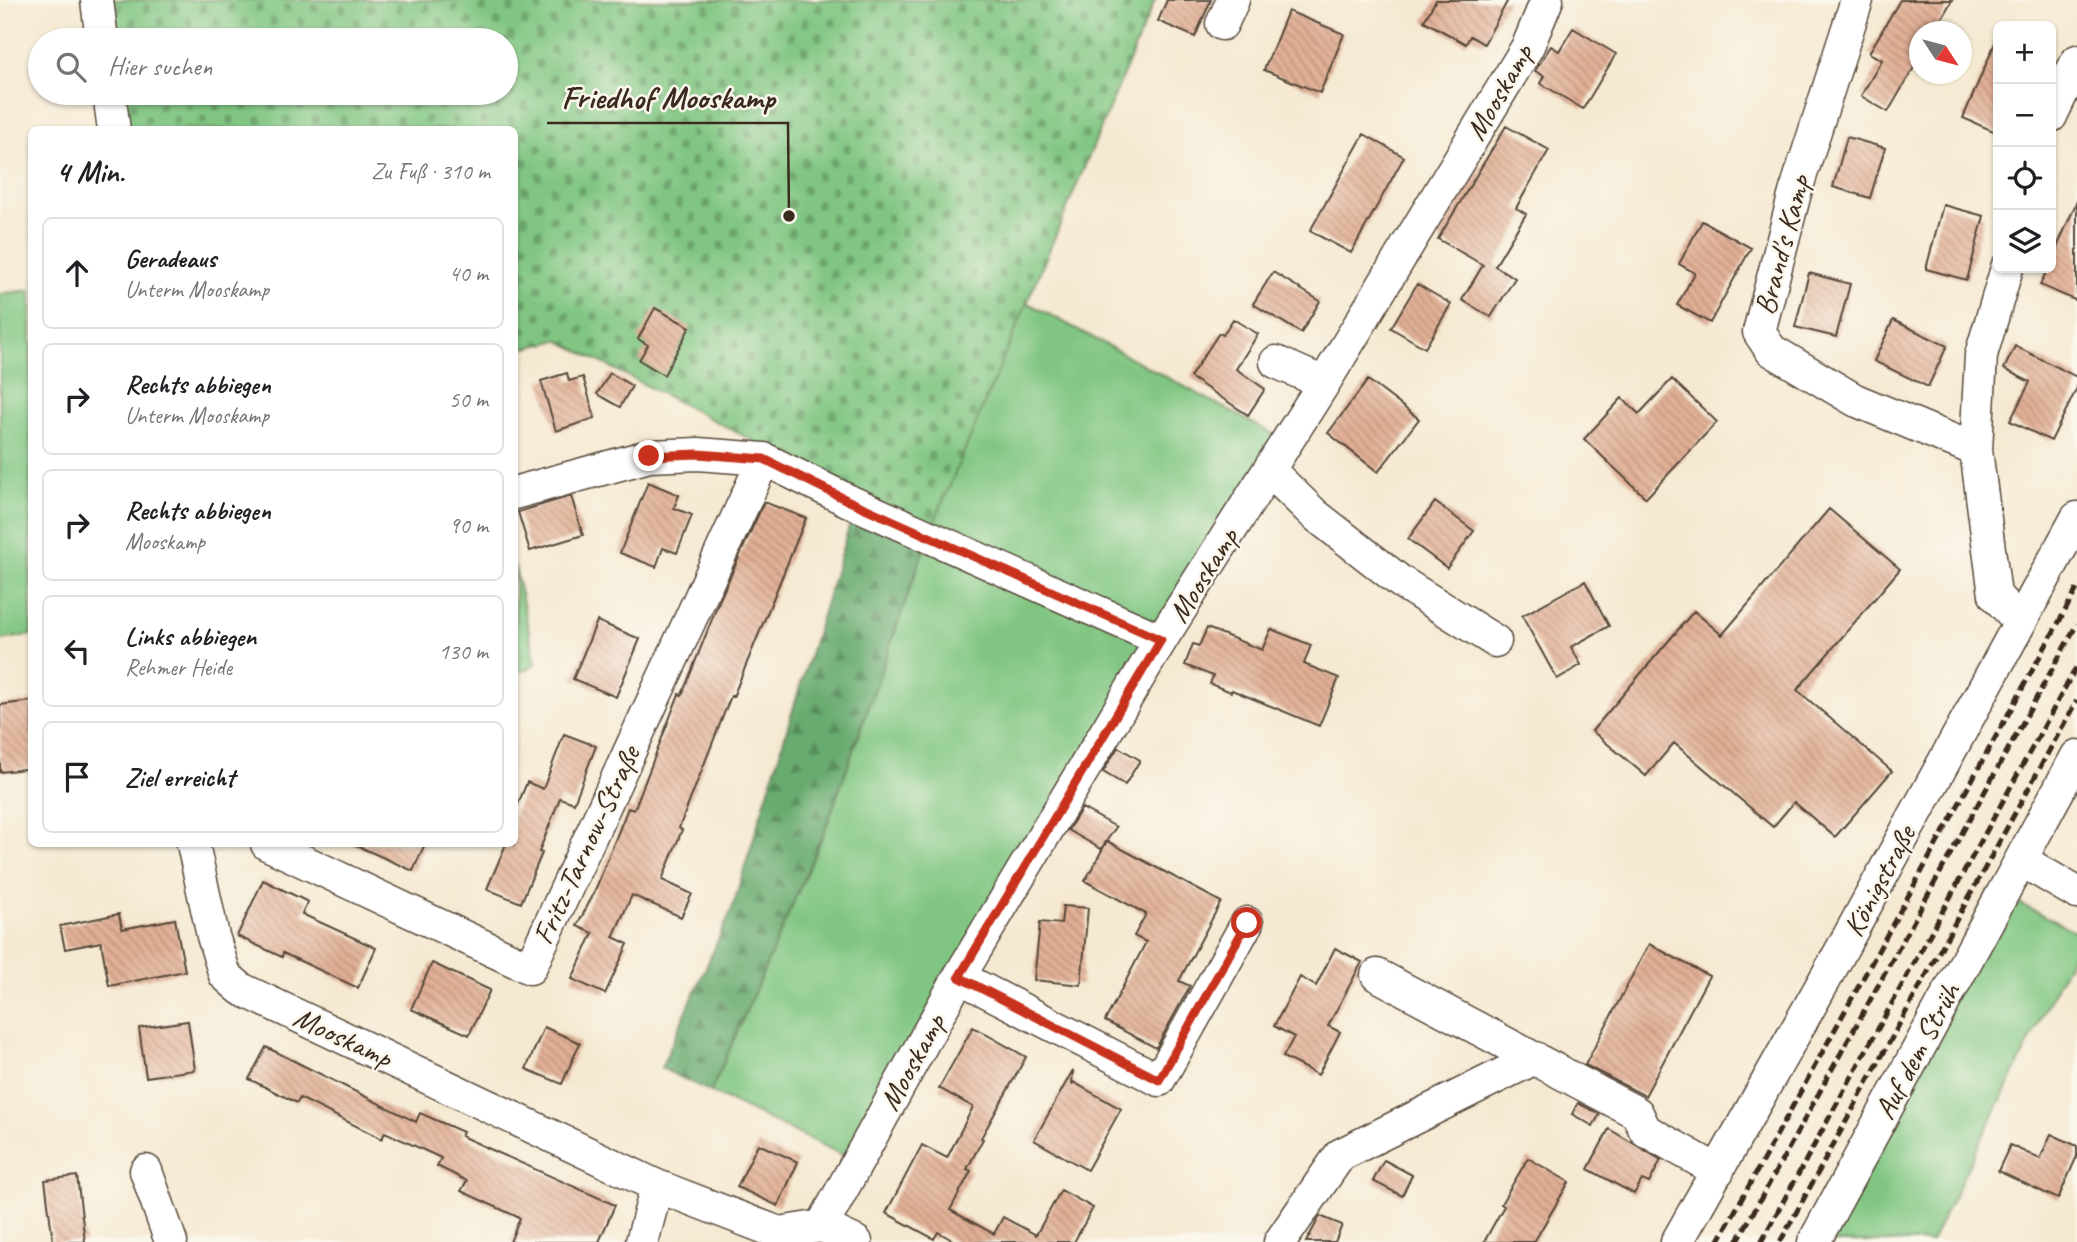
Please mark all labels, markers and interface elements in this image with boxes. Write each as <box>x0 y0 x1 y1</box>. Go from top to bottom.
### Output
north arrow <box>1909 21 1972 84</box>
map controls <box>1993 21 2056 273</box>
button: + <box>1993 21 2056 84</box>
search box <box>28 28 518 105</box>
street label: Mooskamp <box>1456 36 1542 147</box>
icon: search <box>52 48 90 86</box>
text: Hier suchen <box>108 50 212 83</box>
callout: Friedhof Mooskamp <box>547 70 788 123</box>
text: Friedhof Mooskamp <box>561 77 778 118</box>
button: − <box>1993 84 2056 147</box>
button: locate <box>1993 147 2056 210</box>
text: 4 Min. <box>56 153 125 191</box>
text: Zu Fuß · 310 m <box>371 157 490 186</box>
street label: Brand's Kamp <box>1745 170 1819 319</box>
button: layers <box>1993 210 2056 273</box>
text: Geradeaus <box>125 242 216 275</box>
icon: ahead <box>58 254 96 292</box>
text: 40 m <box>449 259 488 288</box>
text: Unterm Mooskamp <box>125 275 269 304</box>
text: Rechts abbiegen <box>125 368 271 401</box>
icon: right <box>58 380 96 418</box>
text: 50 m <box>449 385 488 414</box>
text: Unterm Mooskamp <box>125 401 269 430</box>
route end <box>633 440 664 471</box>
text: Rechts abbiegen <box>125 494 271 527</box>
icon: right <box>58 506 96 544</box>
text: 90 m <box>449 511 488 540</box>
street label: Mooskamp <box>1159 519 1248 629</box>
text: Mooskamp <box>125 527 205 556</box>
text: Links abbiegen <box>125 620 256 653</box>
icon: left <box>58 632 96 670</box>
text: 130 m <box>439 637 488 666</box>
text: Rehmer Heide <box>125 653 232 682</box>
street label: Fritz-Tarnow-Straße <box>524 738 649 950</box>
icon: arrive <box>58 758 96 796</box>
text: Ziel erreicht <box>125 761 235 794</box>
street label: Königstraße <box>1834 817 1925 943</box>
route start <box>1231 907 1262 938</box>
street label: Auf dem Strüh <box>1865 975 1970 1126</box>
street label: Mooskamp <box>288 998 400 1077</box>
street label: Mooskamp <box>870 1006 955 1117</box>

